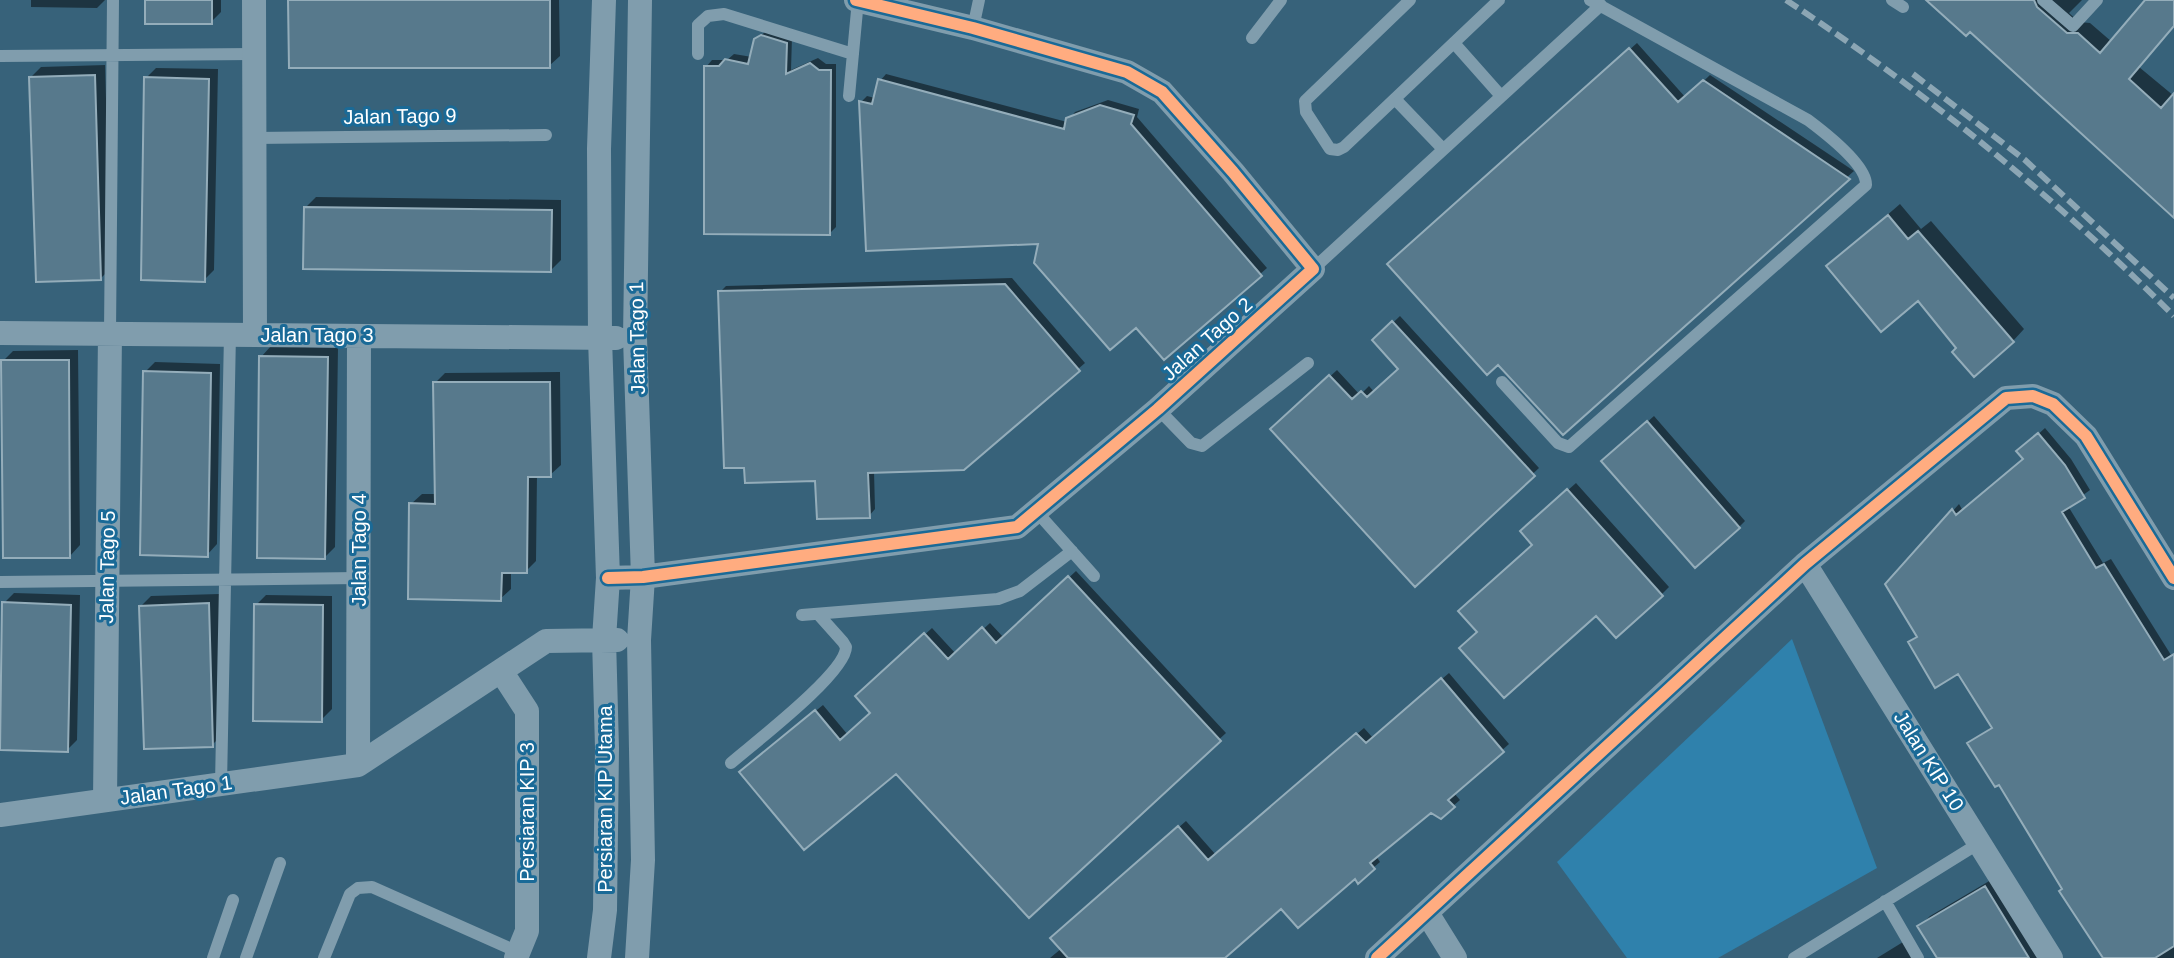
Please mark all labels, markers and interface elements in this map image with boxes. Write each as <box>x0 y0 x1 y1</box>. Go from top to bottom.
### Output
street label: Jalan Tago 9 <box>343 104 457 128</box>
street label: Jalan Tago 1 <box>625 281 649 395</box>
street label: Jalan Tago 2 <box>1158 293 1256 385</box>
street label: Jalan Tago 3 <box>260 324 374 346</box>
street label: Jalan Tago 4 <box>348 493 370 607</box>
street label: Jalan Tago 5 <box>95 510 119 624</box>
street label: Persiaran KIP Utama <box>594 704 616 893</box>
street label: Jalan KIP 10 <box>1890 707 1968 815</box>
street label: Persiaran KIP 3 <box>516 742 538 882</box>
street label: Jalan Tago 1 <box>118 771 234 809</box>

